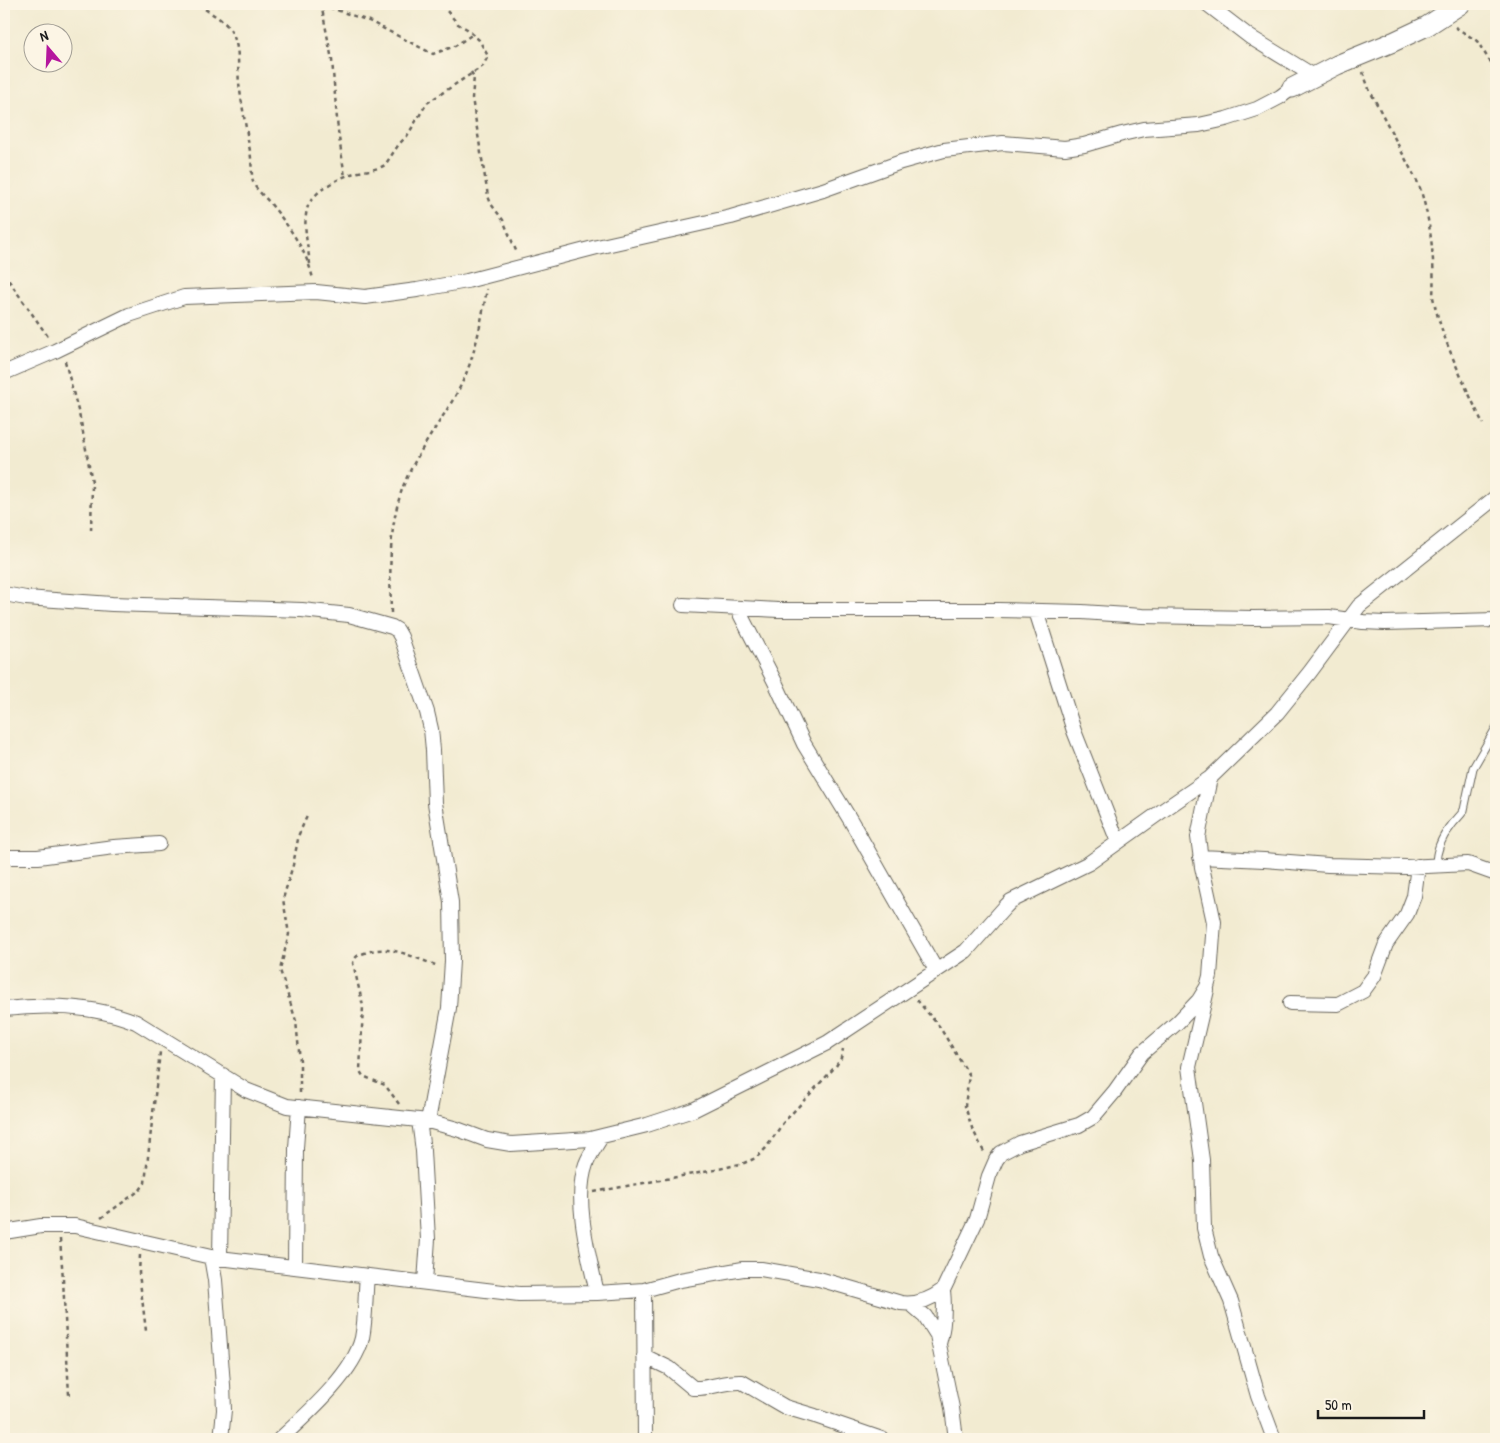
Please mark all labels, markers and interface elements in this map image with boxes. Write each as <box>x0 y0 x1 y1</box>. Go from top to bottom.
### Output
north arrow <box>22 22 72 72</box>
text: N <box>37 25 51 45</box>
scale bar <box>1318 1388 1424 1420</box>
text: 50 m <box>1325 1394 1352 1415</box>

